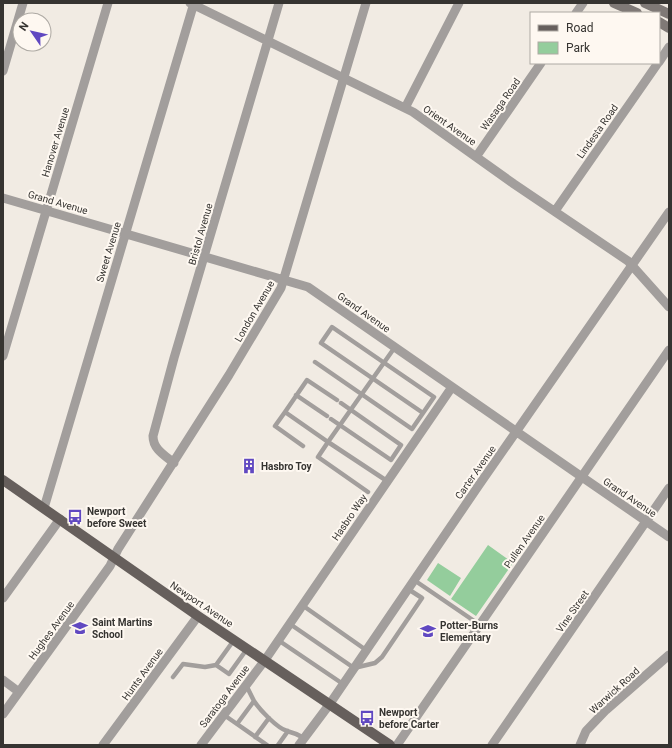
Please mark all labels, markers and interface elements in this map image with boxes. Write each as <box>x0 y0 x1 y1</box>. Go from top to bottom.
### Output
north arrow <box>12 12 52 52</box>
legend <box>530 12 660 64</box>
text: N <box>17 20 32 34</box>
text: Road <box>566 21 594 35</box>
text: Park <box>566 41 591 55</box>
street label: Wasaga Road <box>478 76 522 133</box>
street label: Lindesta Road <box>575 102 620 160</box>
street label: Orient Avenue <box>421 103 478 148</box>
street label: Hanover Avenue <box>40 106 71 178</box>
street label: Grand Avenue <box>27 189 89 216</box>
street label: Bristol Avenue <box>186 202 215 266</box>
street label: Sweet Avenue <box>94 221 123 284</box>
street label: London Avenue <box>233 279 276 344</box>
street label: Grand Avenue <box>335 290 392 335</box>
street label: Carter Avenue <box>453 443 498 501</box>
building icon: Hasbro Toy <box>240 457 258 475</box>
place label: Hasbro Toy <box>261 461 312 472</box>
street label: Grand Avenue <box>601 476 658 519</box>
street label: Hasbro Way <box>330 492 369 543</box>
place label: Newport before Sweet <box>87 506 147 529</box>
bus stop icon: Newport before Sweet <box>66 508 84 526</box>
street label: Pullen Avenue <box>502 512 547 570</box>
street label: Newport Avenue <box>168 579 235 629</box>
street label: Vine Street <box>554 588 591 634</box>
street label: Hughes Avenue <box>27 599 76 662</box>
place label: Saint Martins School <box>92 617 152 640</box>
school or university icon: Saint Martins School <box>71 619 89 637</box>
place label: Potter-Burns Elementary <box>440 620 498 643</box>
school or university icon: Potter-Burns Elementary <box>419 622 437 640</box>
street label: Hunts Avenue <box>120 646 165 703</box>
street label: Saratoga Avenue <box>197 663 251 730</box>
street label: Warwick Road <box>587 665 642 716</box>
place label: Newport before Carter <box>379 707 439 730</box>
bus stop icon: Newport before Carter <box>358 709 376 727</box>

